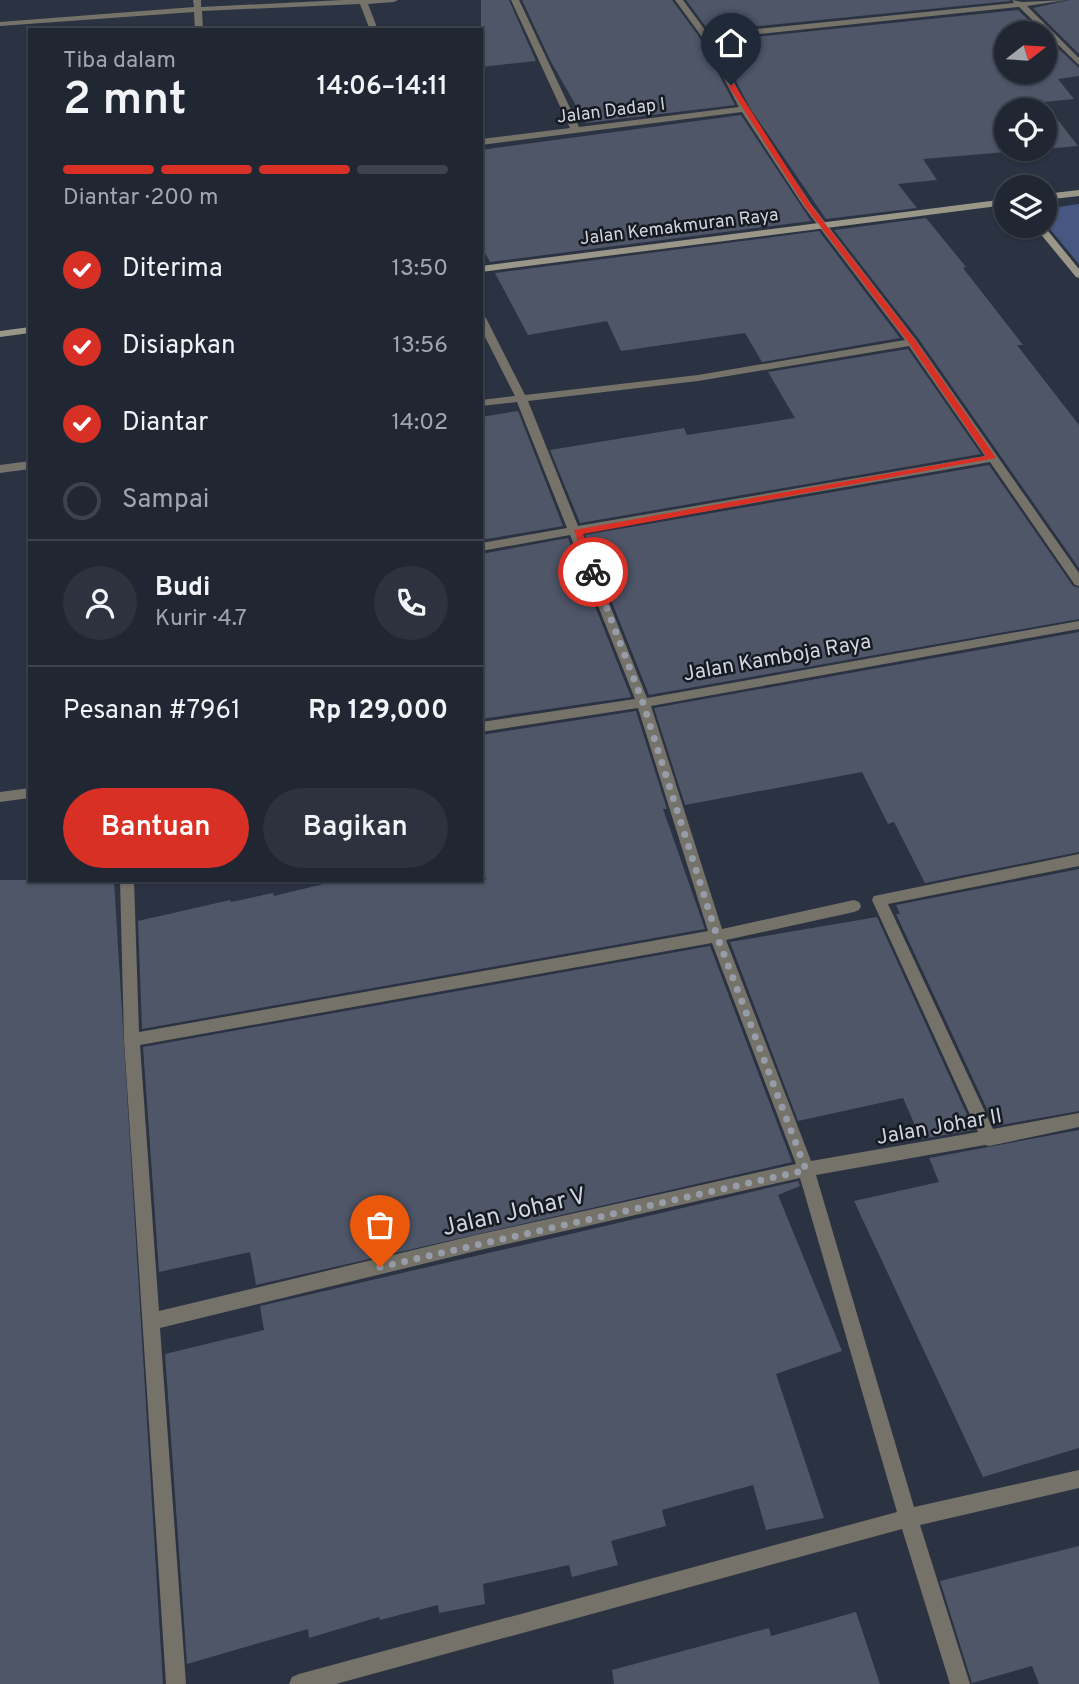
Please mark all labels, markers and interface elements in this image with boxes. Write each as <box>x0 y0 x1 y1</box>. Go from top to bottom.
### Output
pin <box>701 13 761 85</box>
north arrow <box>994 21 1057 84</box>
map controls <box>994 21 1057 238</box>
icon: home <box>712 24 750 62</box>
text: Tiba dalam <box>63 47 176 76</box>
text: 14:06–14:11 <box>316 71 448 104</box>
text: 2 mnt <box>63 72 187 131</box>
street label: Jalan Dadap I <box>556 93 667 130</box>
button: locate <box>994 98 1057 161</box>
button: layers <box>994 175 1057 238</box>
text: Diantar · 200 m <box>63 184 218 213</box>
street label: Jalan Kemakmuran Raya <box>579 204 780 251</box>
icon: check <box>63 251 101 289</box>
text: Diterima <box>122 253 223 286</box>
text: 13:50 <box>391 255 448 284</box>
icon: check <box>63 328 101 366</box>
text: Disiapkan <box>122 330 236 363</box>
text: 13:56 <box>392 332 448 361</box>
icon: check <box>63 405 101 443</box>
text: Diantar <box>122 407 208 440</box>
text: 14:02 <box>392 409 448 438</box>
text: Sampai <box>122 484 209 517</box>
courier <box>558 537 628 607</box>
icon: bike <box>574 553 612 591</box>
button: person <box>63 566 137 640</box>
button: phone <box>374 566 448 640</box>
text: Budi <box>155 572 210 605</box>
text: Kurir · 4.7 <box>155 605 247 634</box>
street label: Jalan Kamboja Raya <box>681 629 873 688</box>
text: Pesanan #7961 <box>63 695 241 728</box>
text: Rp 129,000 <box>308 695 448 728</box>
button: Bantuan <box>63 788 249 868</box>
button: Bagikan <box>263 788 448 868</box>
street label: Jalan Johar II <box>874 1103 1004 1152</box>
street label: Jalan Johar V <box>440 1182 589 1244</box>
pin <box>350 1195 410 1267</box>
icon: bag <box>361 1206 399 1244</box>

